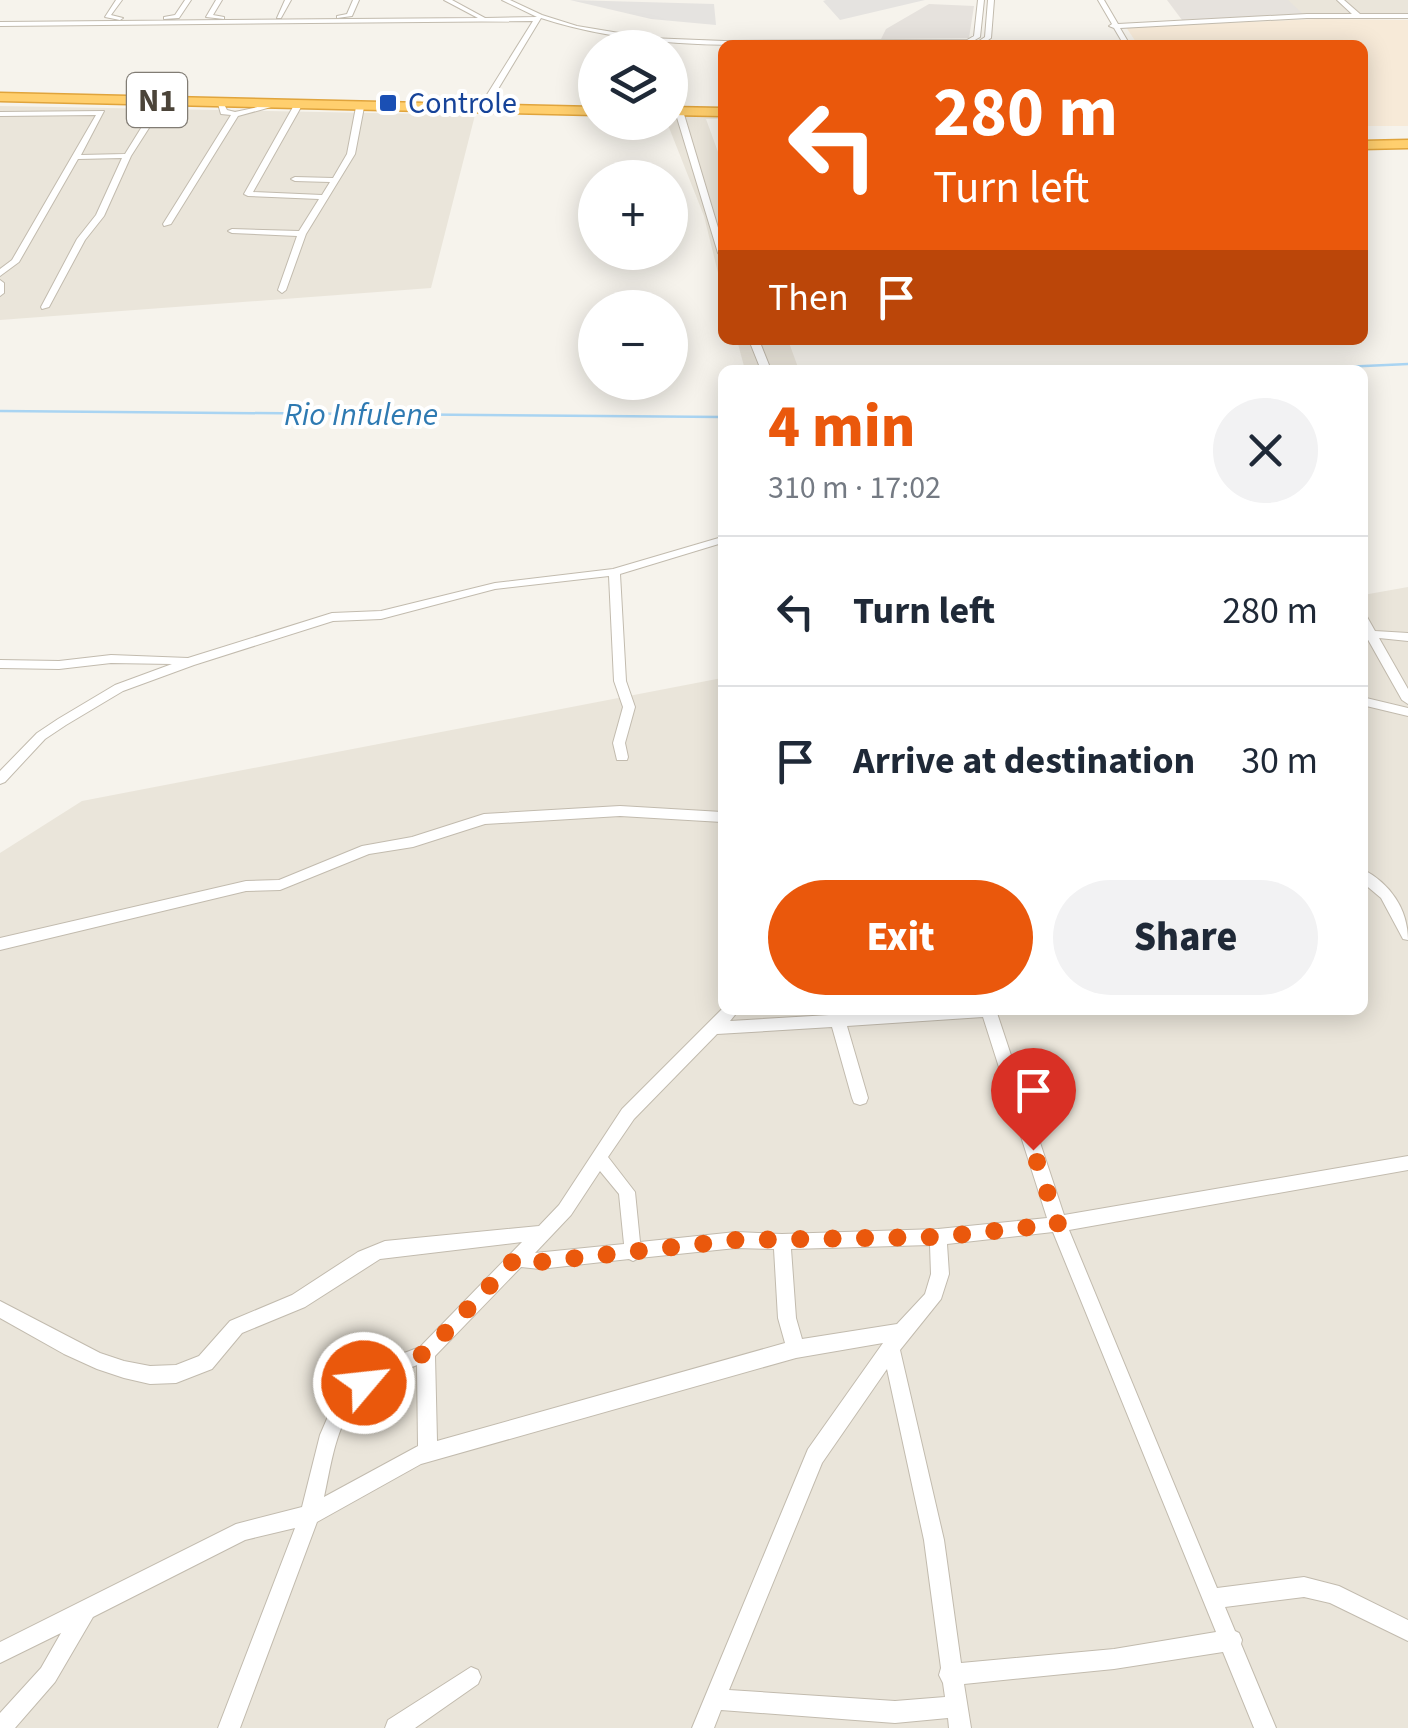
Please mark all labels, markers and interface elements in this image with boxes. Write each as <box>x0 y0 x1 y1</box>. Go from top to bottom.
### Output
map controls <box>578 30 688 400</box>
button: layers <box>578 30 688 140</box>
text: 280 m <box>933 63 1118 163</box>
road number: N1 <box>127 73 187 127</box>
icon: left <box>768 80 898 210</box>
place label: Controle <box>408 82 517 125</box>
marker: Controle <box>377 92 399 114</box>
text: Turn left <box>933 156 1089 220</box>
button: + <box>578 160 688 270</box>
icon: arrive <box>869 270 924 325</box>
text: Then <box>768 271 849 325</box>
button: − <box>578 290 688 400</box>
text: 4 min <box>768 385 915 470</box>
water label: Rio Infulene <box>284 392 438 438</box>
button: close <box>1213 398 1318 503</box>
text: 310 m · 17:02 <box>768 465 941 511</box>
icon: left <box>768 584 823 639</box>
text: Turn left <box>853 584 995 638</box>
text: 280 m <box>1222 584 1318 638</box>
icon: arrive <box>768 734 823 789</box>
text: Arrive at destination <box>853 734 1195 788</box>
text: 30 m <box>1241 734 1318 788</box>
button: Exit <box>768 880 1033 995</box>
button: Share <box>1053 880 1318 995</box>
pin <box>991 1048 1076 1151</box>
icon: arrive <box>1006 1063 1061 1118</box>
position arrow <box>312 1331 416 1435</box>

